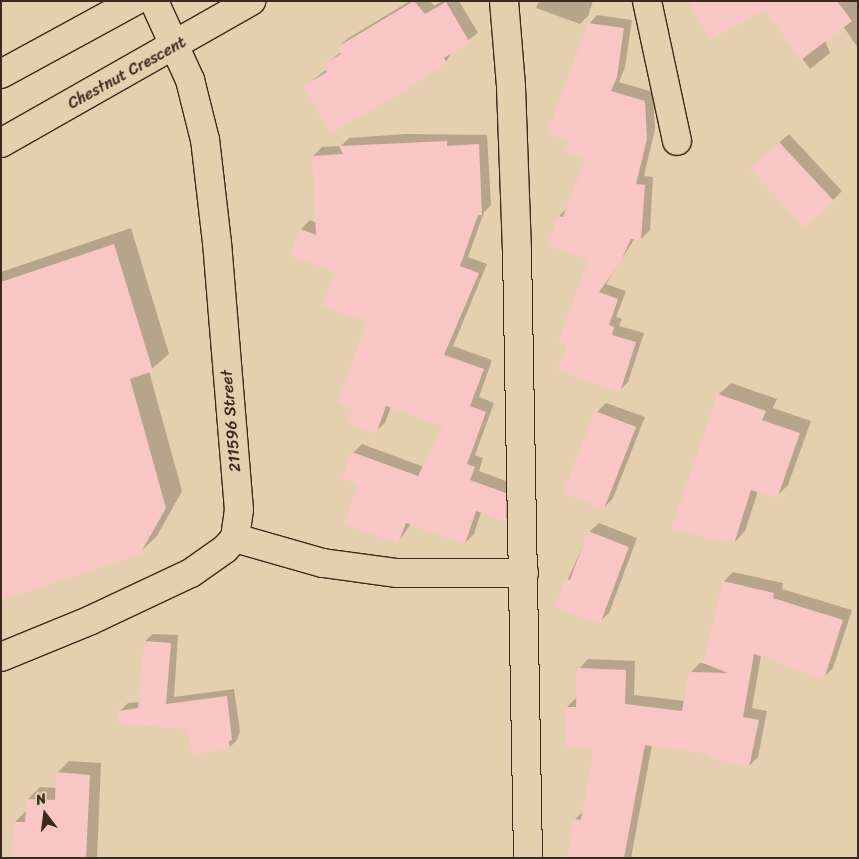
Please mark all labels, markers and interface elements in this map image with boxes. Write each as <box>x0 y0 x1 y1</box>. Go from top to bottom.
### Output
street label: Chestnut Crescent <box>64 32 190 114</box>
street label: 211596 Street <box>217 369 245 473</box>
text: N <box>33 786 49 812</box>
north arrow <box>20 789 70 839</box>

